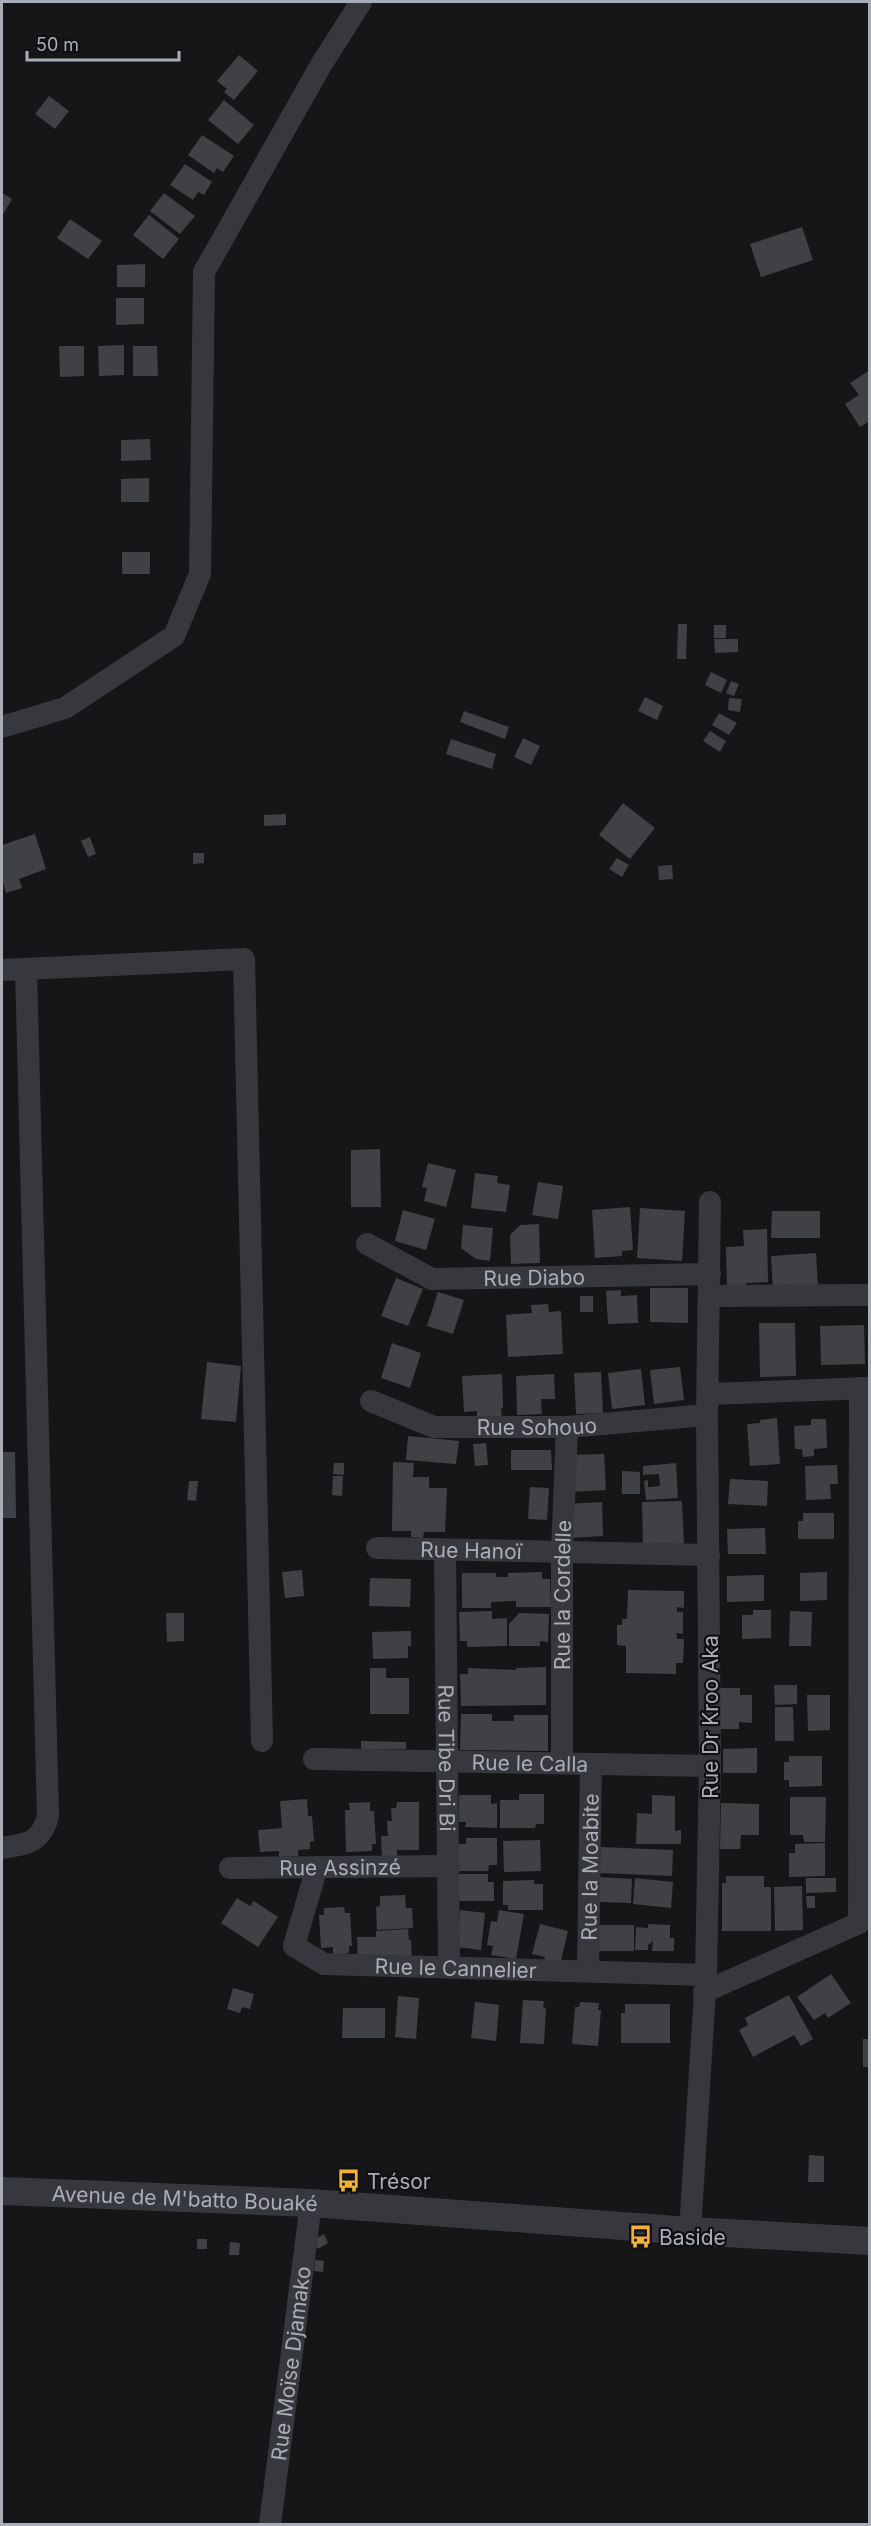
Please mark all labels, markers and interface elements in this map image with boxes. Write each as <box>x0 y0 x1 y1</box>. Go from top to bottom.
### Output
scale bar <box>27 24 178 62</box>
text: 50 m <box>36 34 79 55</box>
street label: Rue Diabo <box>483 1264 585 1291</box>
street label: Rue Sohouo <box>477 1412 598 1440</box>
street label: Rue la Cordelle <box>549 1520 576 1670</box>
street label: Rue Hanoï <box>420 1536 523 1564</box>
street label: Rue Dr Kroo Aka <box>698 1635 723 1799</box>
street label: Rue Tibe Dri Bi <box>434 1684 460 1832</box>
street label: Rue le Calla <box>472 1749 588 1776</box>
street label: Rue la Moabite <box>576 1793 603 1941</box>
street label: Rue Assinzé <box>279 1854 401 1880</box>
street label: Rue le Cannelier <box>374 1953 537 1983</box>
bus stop icon: Trésor <box>336 2168 362 2194</box>
place label: Trésor <box>367 2169 431 2194</box>
street label: Avenue de M'batto Bouaké <box>51 2180 319 2216</box>
bus stop icon: Baside <box>628 2224 654 2250</box>
place label: Baside <box>659 2225 726 2250</box>
street label: Rue Moïse Djamako <box>266 2265 315 2462</box>

